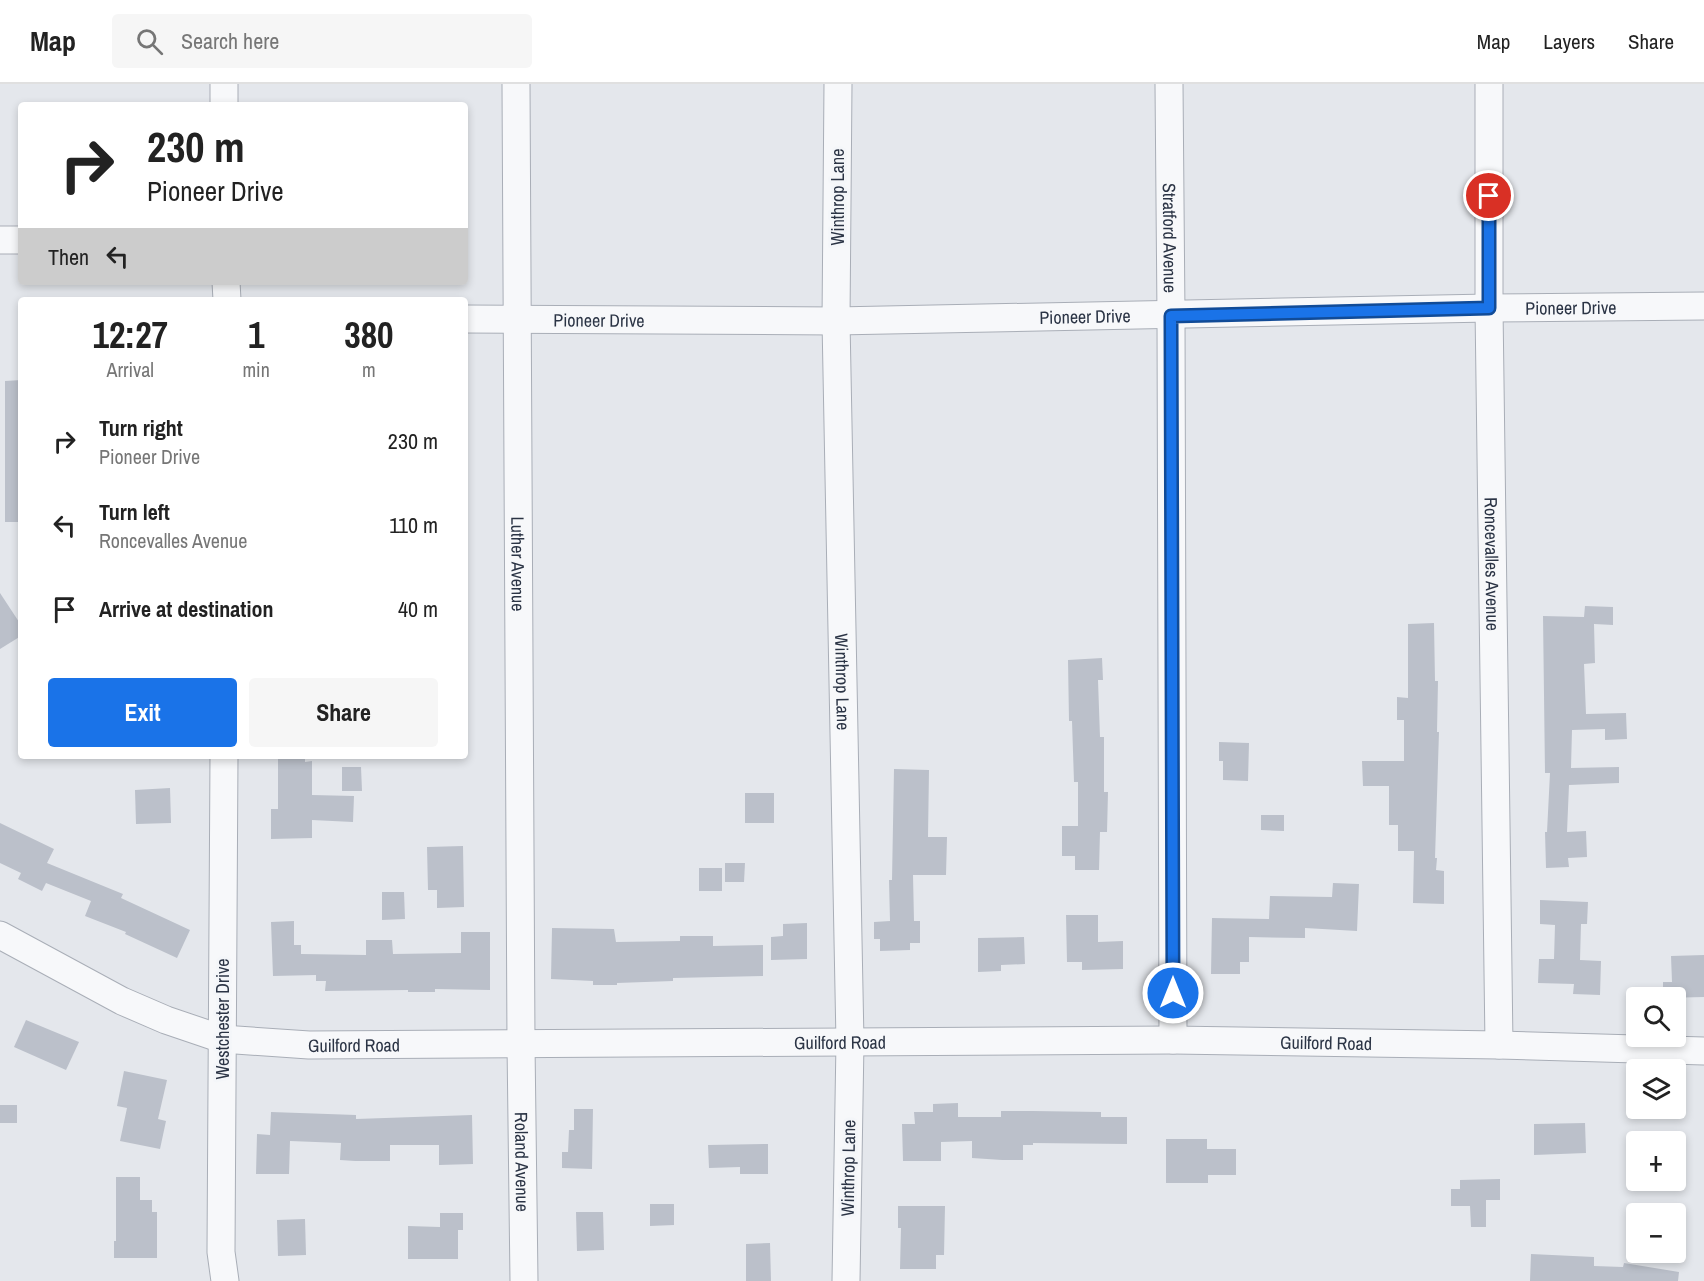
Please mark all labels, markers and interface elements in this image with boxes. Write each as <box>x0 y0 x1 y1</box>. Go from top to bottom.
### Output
search box <box>112 14 532 68</box>
text: Map <box>30 22 76 60</box>
icon: search <box>133 25 166 58</box>
text: Search here <box>181 26 279 56</box>
text: Map <box>1477 27 1510 56</box>
text: Layers <box>1543 27 1595 56</box>
text: Share <box>1628 27 1674 56</box>
text: 230 m <box>147 119 245 175</box>
icon: right <box>48 126 126 204</box>
street label: Winthrop Lane <box>825 149 850 245</box>
pin <box>1463 170 1514 221</box>
text: Pioneer Drive <box>147 173 284 209</box>
icon: arrive <box>1472 179 1505 212</box>
street label: Stratford Avenue <box>1157 183 1183 293</box>
icon: left <box>101 240 134 273</box>
text: Then <box>48 242 89 272</box>
street label: Pioneer Drive <box>1525 294 1617 320</box>
street label: Pioneer Drive <box>1039 303 1131 329</box>
street label: Pioneer Drive <box>553 307 645 332</box>
text: 12:27 <box>92 311 168 359</box>
text: 1 <box>248 311 264 359</box>
text: 380 <box>344 311 394 359</box>
text: Arrival <box>107 356 154 383</box>
text: min <box>242 356 270 383</box>
text: m <box>362 356 376 383</box>
text: Turn right <box>99 413 183 443</box>
icon: right <box>48 425 81 458</box>
text: 230 m <box>388 426 438 456</box>
text: Pioneer Drive <box>99 443 200 470</box>
text: Turn left <box>99 497 170 527</box>
street label: Roncevalles Avenue <box>1479 497 1506 631</box>
icon: left <box>48 509 81 542</box>
text: 110 m <box>389 510 438 540</box>
street label: Luther Avenue <box>506 516 531 612</box>
text: Roncevalles Avenue <box>99 527 247 554</box>
icon: arrive <box>48 593 81 626</box>
text: Arrive at destination <box>99 594 273 624</box>
text: 40 m <box>398 594 438 624</box>
street label: Winthrop Lane <box>830 633 856 731</box>
button: Exit <box>48 678 237 747</box>
button: Share <box>249 678 438 747</box>
street label: Westchester Drive <box>210 958 235 1080</box>
position arrow <box>1141 961 1205 1025</box>
map controls <box>1626 987 1686 1263</box>
button: search <box>1626 987 1686 1047</box>
street label: Guilford Road <box>794 1029 886 1055</box>
street label: Guilford Road <box>1280 1029 1372 1056</box>
street label: Guilford Road <box>308 1032 400 1058</box>
button: layers <box>1626 1059 1686 1119</box>
street label: Roland Avenue <box>509 1112 536 1212</box>
street label: Winthrop Lane <box>835 1119 861 1217</box>
button: + <box>1626 1131 1686 1191</box>
button: − <box>1626 1203 1686 1263</box>

